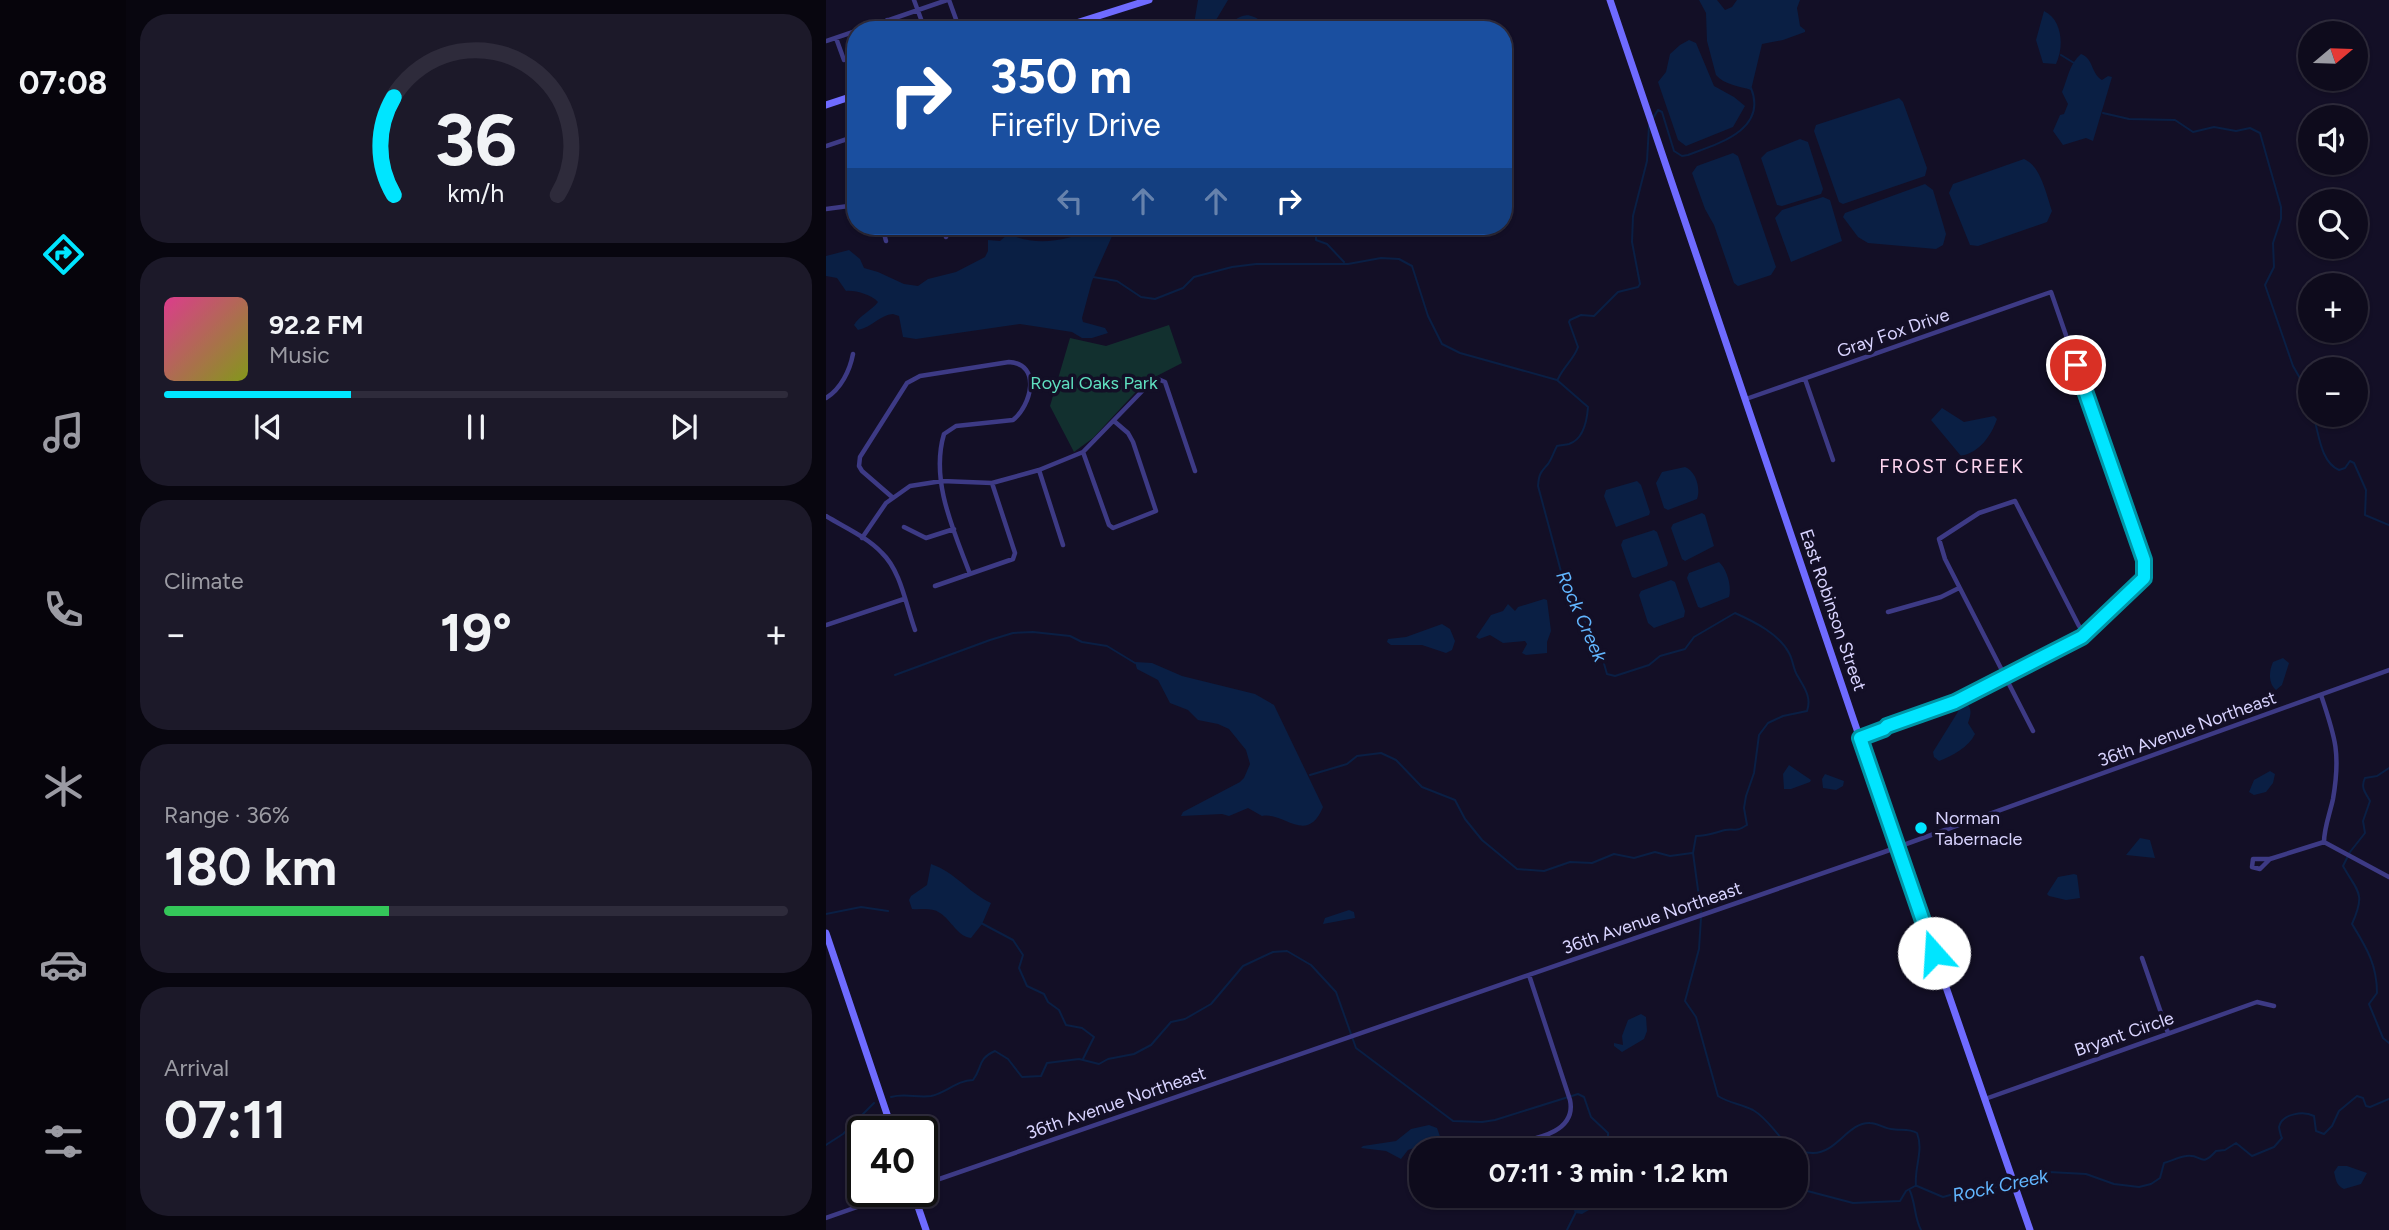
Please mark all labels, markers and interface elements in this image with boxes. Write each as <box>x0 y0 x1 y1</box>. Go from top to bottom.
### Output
north arrow <box>2298 21 2368 91</box>
map controls <box>2298 21 2368 427</box>
text: 350 m <box>990 46 1132 105</box>
icon: right <box>875 49 966 140</box>
text: 07:08 <box>19 64 107 102</box>
text: 36 <box>435 96 517 183</box>
button: sound <box>2298 105 2368 175</box>
text: Firefly Drive <box>990 106 1161 144</box>
text: km/h <box>447 177 505 207</box>
icon: left <box>1051 182 1089 220</box>
icon: ahead <box>1124 182 1162 220</box>
icon: ahead <box>1197 182 1235 220</box>
icon: right <box>1270 182 1308 220</box>
button: search <box>2298 189 2368 259</box>
icon: directions <box>39 230 88 279</box>
button: + <box>2298 273 2368 343</box>
street label: Gray Fox Drive <box>1834 303 1952 363</box>
text: 92.2 FM <box>269 309 364 341</box>
pin <box>2046 335 2106 395</box>
text: Music <box>269 341 330 369</box>
icon: arrive <box>2057 346 2095 384</box>
button: − <box>2298 357 2368 427</box>
park label: Royal Oaks Park <box>1030 372 1158 394</box>
icon: music <box>39 408 88 457</box>
icon: previous <box>249 408 287 446</box>
icon: pause <box>457 408 495 446</box>
icon: next <box>665 408 703 446</box>
district label: FROST CREEK <box>1879 455 2025 478</box>
street label: East Robinson Street <box>1795 526 1871 694</box>
text: Climate <box>164 567 243 595</box>
water label: Rock Creek <box>1551 567 1612 666</box>
icon: phone <box>39 585 88 634</box>
text: 19° <box>440 602 512 664</box>
text: − <box>164 611 188 657</box>
text: + <box>764 611 788 657</box>
street label: 36th Avenue Northeast <box>2095 686 2279 772</box>
icon: climate <box>39 762 88 811</box>
text: Range · 36% <box>164 801 290 829</box>
place label: Norman Tabernacle <box>1935 807 2022 850</box>
marker: Norman Tabernacle <box>1913 820 1929 836</box>
text: 180 km <box>164 836 337 898</box>
street label: 36th Avenue Northeast <box>1559 877 1745 959</box>
position arrow <box>1897 916 1971 990</box>
icon: car <box>39 940 88 989</box>
street label: Bryant Circle <box>2071 1007 2177 1061</box>
text: Arrival <box>164 1054 229 1082</box>
street label: 36th Avenue Northeast <box>1023 1062 1209 1144</box>
text: 07:11 <box>164 1089 286 1151</box>
speed limit sign: 40 <box>847 1116 938 1207</box>
icon: filters <box>39 1117 88 1166</box>
text: 07:11 · 3 min · 1.2 km <box>1489 1157 1728 1189</box>
water label: Rock Creek <box>1950 1164 2051 1207</box>

